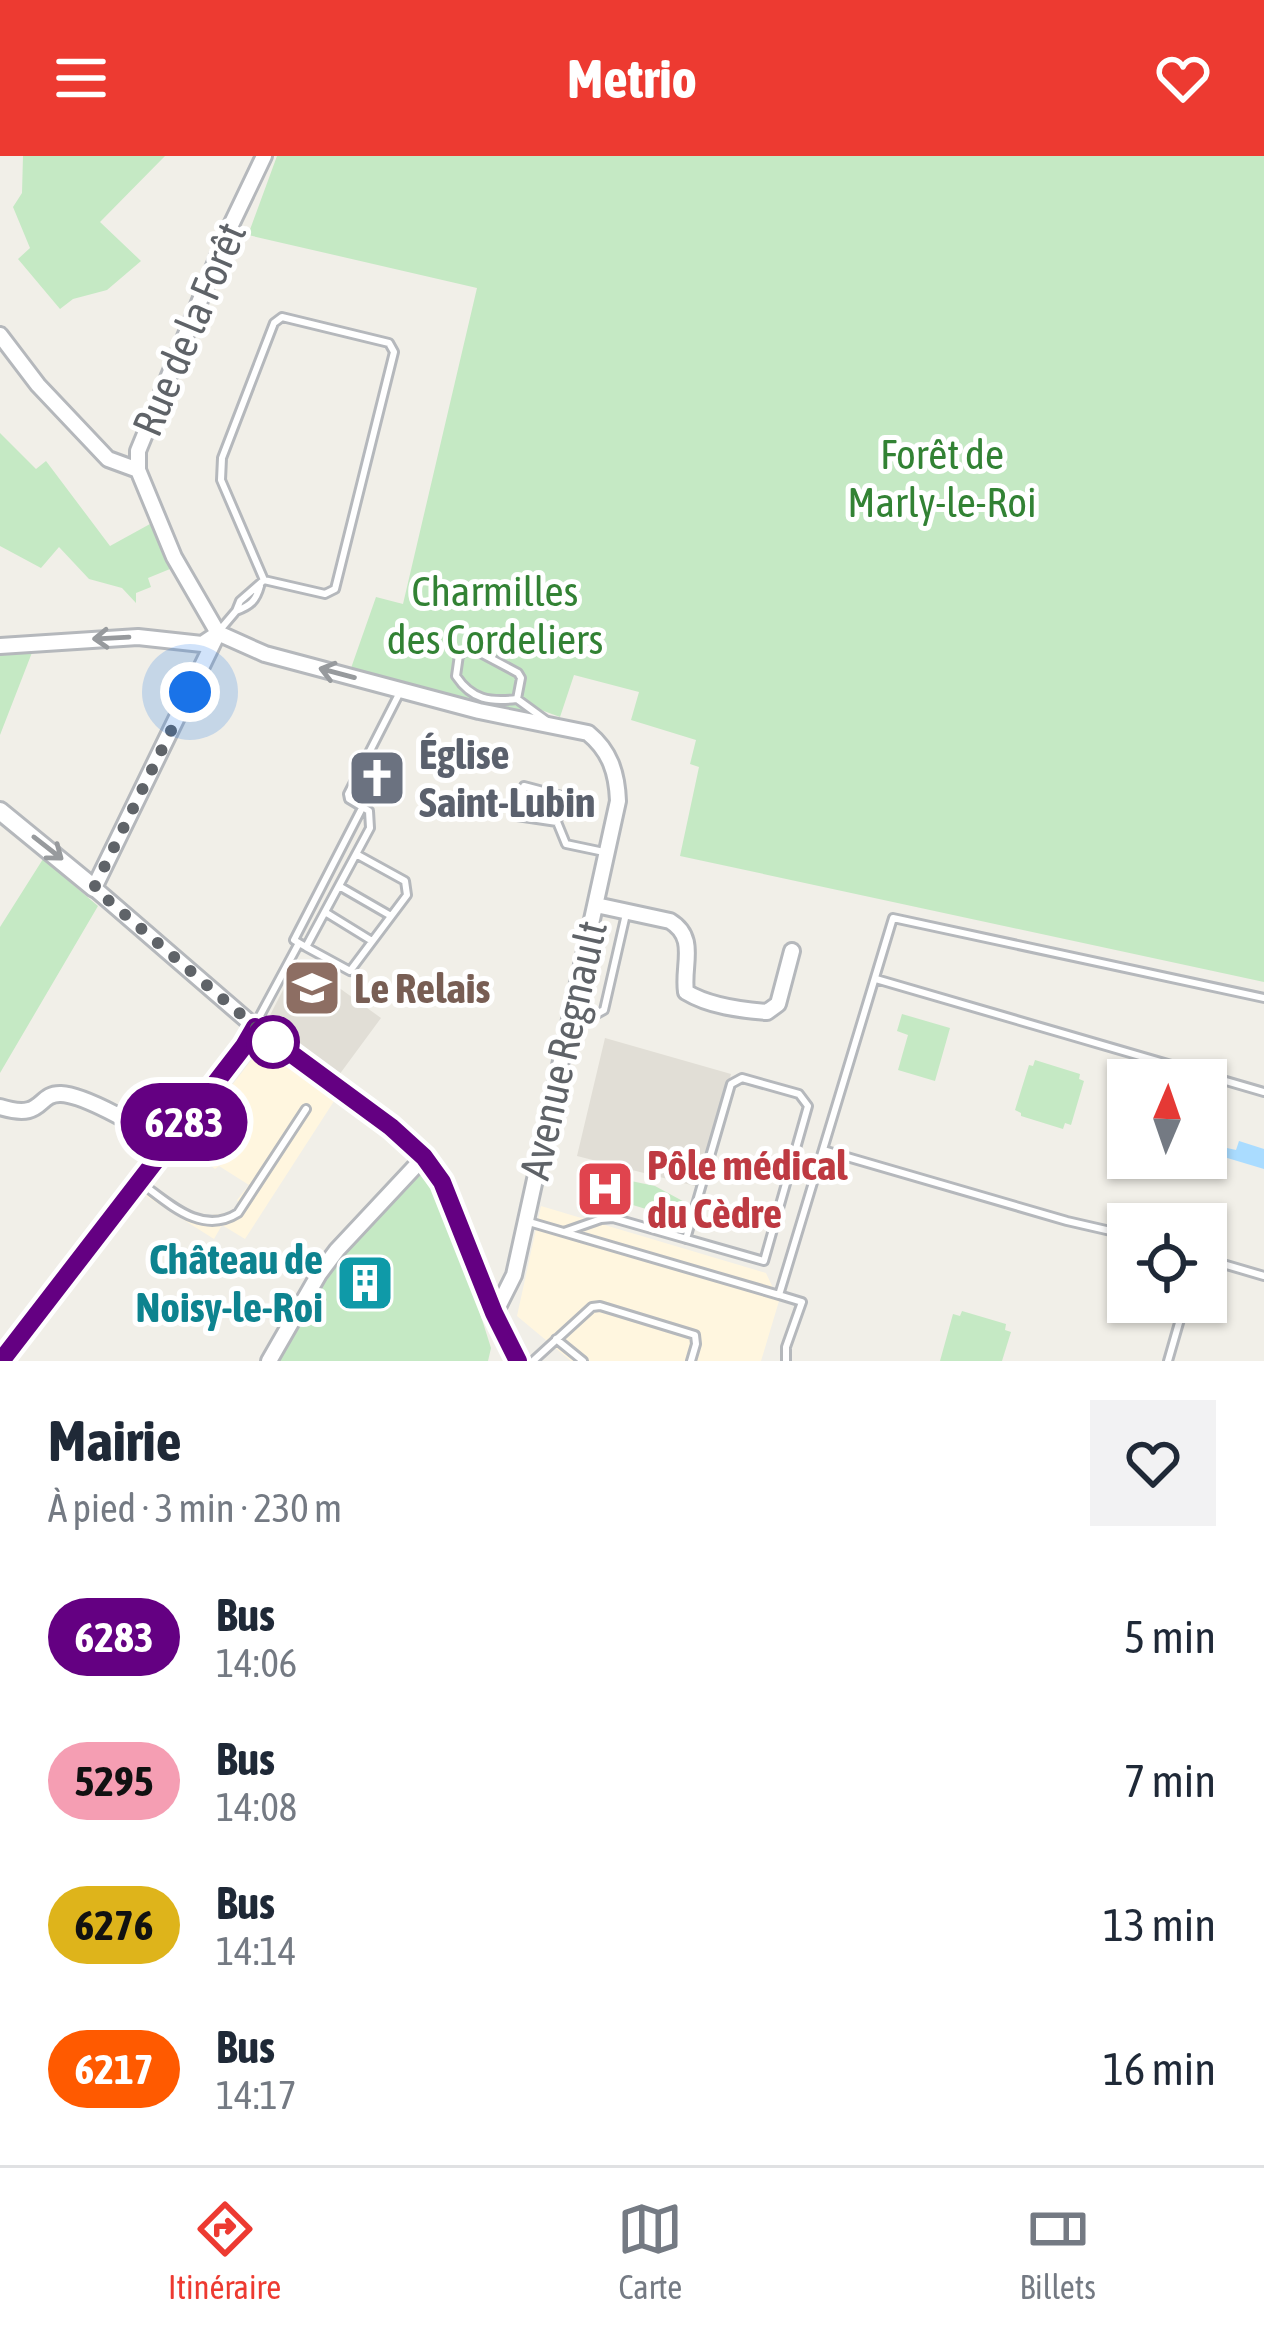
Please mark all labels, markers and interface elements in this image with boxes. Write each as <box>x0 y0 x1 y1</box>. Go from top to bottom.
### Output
icon: menu <box>48 45 114 111</box>
icon: heart <box>1150 45 1216 111</box>
text: Metrio <box>567 48 697 109</box>
street label: Rue de la Forêt <box>123 215 255 443</box>
park label: Forêt de Marly-le-Roi <box>847 430 1037 526</box>
park label: Charmilles des Cordeliers <box>387 567 603 663</box>
one-way arrow <box>92 627 131 650</box>
one-way arrow <box>319 661 357 683</box>
your location <box>160 662 220 722</box>
place label: Église Saint-Lubin <box>419 730 595 826</box>
church icon: Église Saint-Lubin <box>346 747 408 809</box>
one-way arrow <box>31 835 64 860</box>
street label: Avenue Regnault <box>510 916 616 1184</box>
school or university icon: Le Relais <box>281 957 343 1019</box>
place label: Le Relais <box>354 964 490 1012</box>
unlabelled marker <box>248 1017 298 1067</box>
north arrow <box>1107 1059 1227 1179</box>
map controls <box>1107 1059 1227 1323</box>
line badge: 6283 <box>100 1083 268 1161</box>
text: 6283 <box>145 1098 223 1146</box>
place label: Pôle médical du Cèdre <box>647 1141 848 1237</box>
hospital icon: Pôle médical du Cèdre <box>574 1158 636 1220</box>
button: locate <box>1107 1203 1227 1323</box>
place label: Château de Noisy-le-Roi <box>136 1235 323 1331</box>
building icon: Château de Noisy-le-Roi <box>334 1252 396 1314</box>
button: heart <box>1090 1400 1216 1526</box>
text: Mairie <box>48 1408 182 1473</box>
text: À pied · 3 min · 230 m <box>48 1486 342 1530</box>
text: Bus <box>216 1589 275 1641</box>
text: 5 min <box>1124 1611 1216 1663</box>
text: 6283 <box>75 1613 153 1661</box>
text: 14:06 <box>216 1641 297 1685</box>
text: Bus <box>216 1733 275 1785</box>
text: 7 min <box>1124 1755 1216 1807</box>
text: 5295 <box>75 1757 153 1805</box>
text: 14:08 <box>216 1785 297 1829</box>
text: Bus <box>216 1877 275 1929</box>
text: 13 min <box>1103 1899 1216 1951</box>
text: 6276 <box>75 1901 153 1949</box>
text: 14:14 <box>216 1929 296 1973</box>
text: Bus <box>216 2021 275 2073</box>
text: 16 min <box>1103 2043 1216 2095</box>
text: 6217 <box>75 2045 153 2093</box>
text: 14:17 <box>216 2073 296 2117</box>
tab: Itinéraire <box>168 2196 281 2306</box>
tab: Carte <box>617 2196 683 2306</box>
tab: Billets <box>1019 2196 1096 2306</box>

